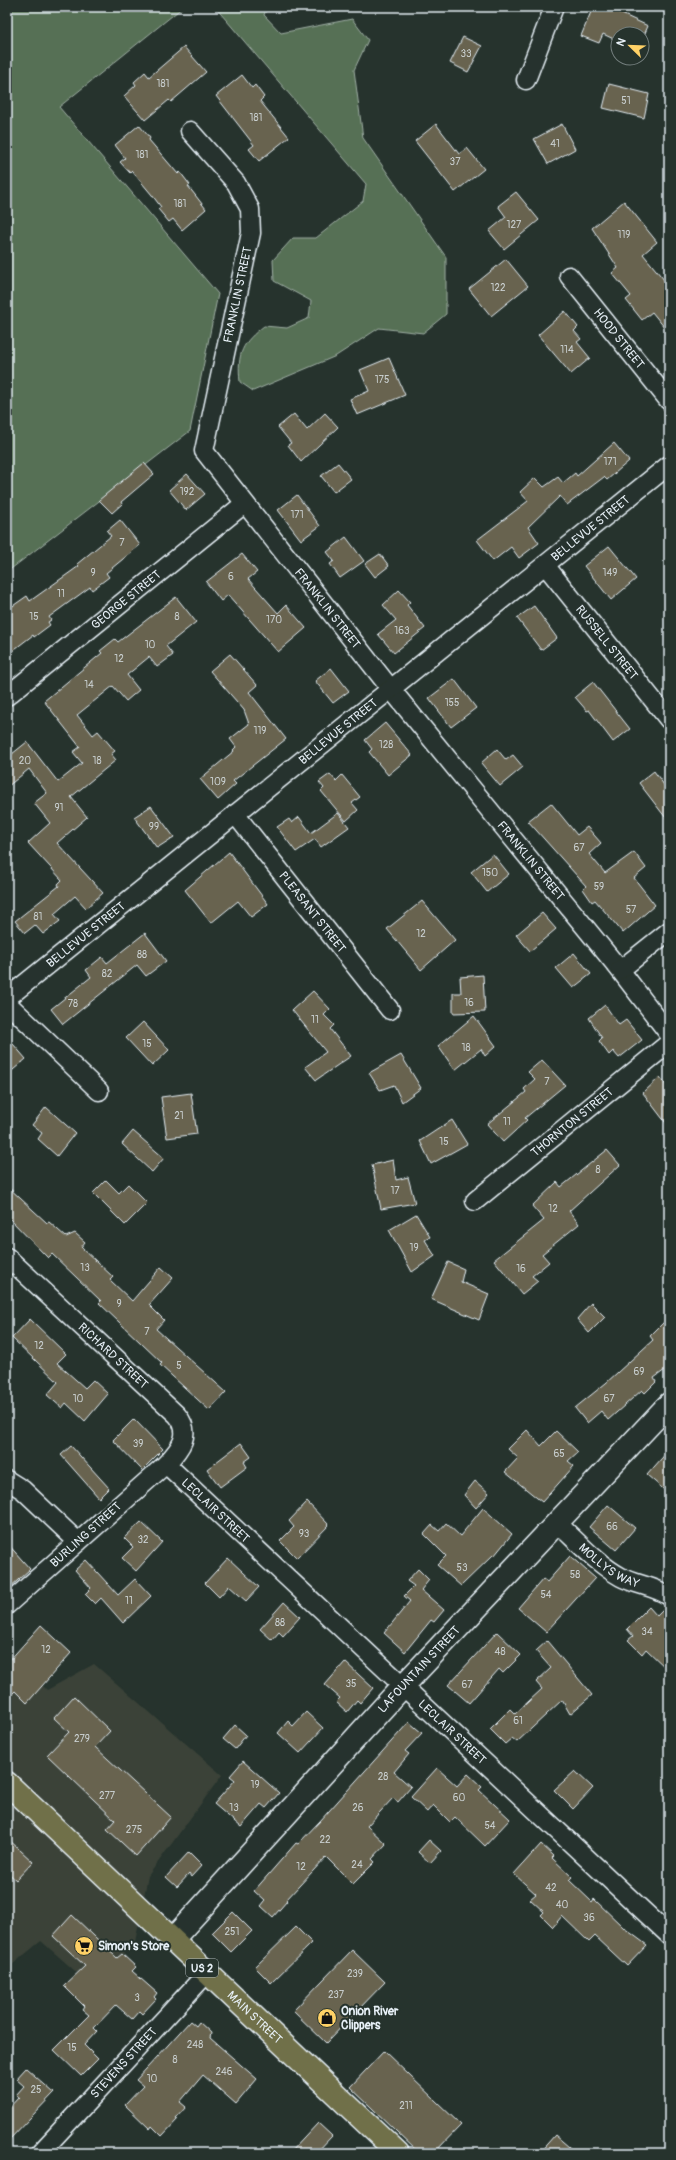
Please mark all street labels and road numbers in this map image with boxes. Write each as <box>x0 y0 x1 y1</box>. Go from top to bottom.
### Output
street label: FRANKLIN STREET <box>220 245 256 344</box>
street label: HOOD STREET <box>590 305 648 372</box>
street label: BELLEVUE STREET <box>548 492 633 564</box>
street label: FRANKLIN STREET <box>291 565 364 652</box>
street label: GEORGE STREET <box>88 567 164 632</box>
street label: RUSSELL STREET <box>573 602 641 683</box>
street label: BELLEVUE STREET <box>296 695 381 768</box>
street label: FRANKLIN STREET <box>494 818 568 904</box>
street label: PLEASANT STREET <box>276 868 349 956</box>
street label: BELLEVUE STREET <box>43 898 128 971</box>
street label: THORNTON STREET <box>528 1084 616 1160</box>
street label: RICHARD STREET <box>75 1320 152 1392</box>
street label: LECLAIR STREET <box>178 1475 253 1546</box>
street label: BURLING STREET <box>47 1499 125 1571</box>
street label: MOLLYS WAY <box>576 1540 641 1591</box>
street label: LAFOUNTAIN STREET <box>375 1623 463 1716</box>
street label: LECLAIR STREET <box>415 1696 490 1768</box>
road number: US 2 <box>186 1959 218 1977</box>
street label: MAIN STREET <box>224 1988 286 2047</box>
street label: STEVENS STREET <box>87 2024 160 2101</box>

